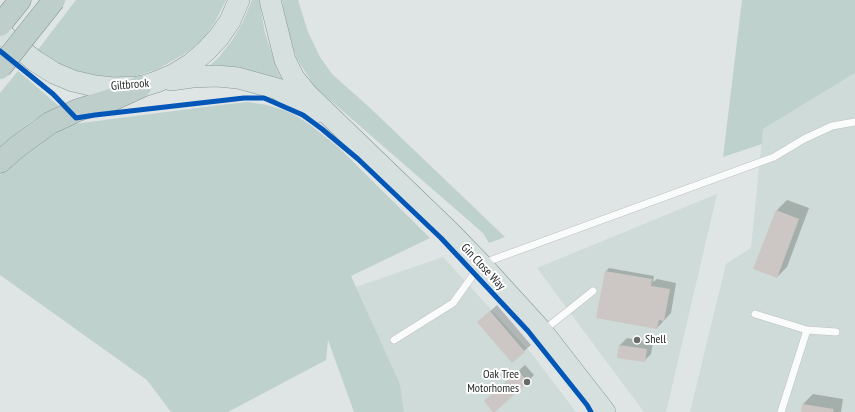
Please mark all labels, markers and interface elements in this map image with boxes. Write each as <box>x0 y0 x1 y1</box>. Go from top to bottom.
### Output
street label: Giltbrook <box>110 76 150 94</box>
street label: Gin Close Way <box>458 241 508 293</box>
place label: Shell <box>645 333 666 347</box>
marker: Shell <box>632 335 642 345</box>
place label: Oak Tree Motorhomes <box>467 368 519 396</box>
marker: Oak Tree Motorhomes <box>522 377 532 387</box>

